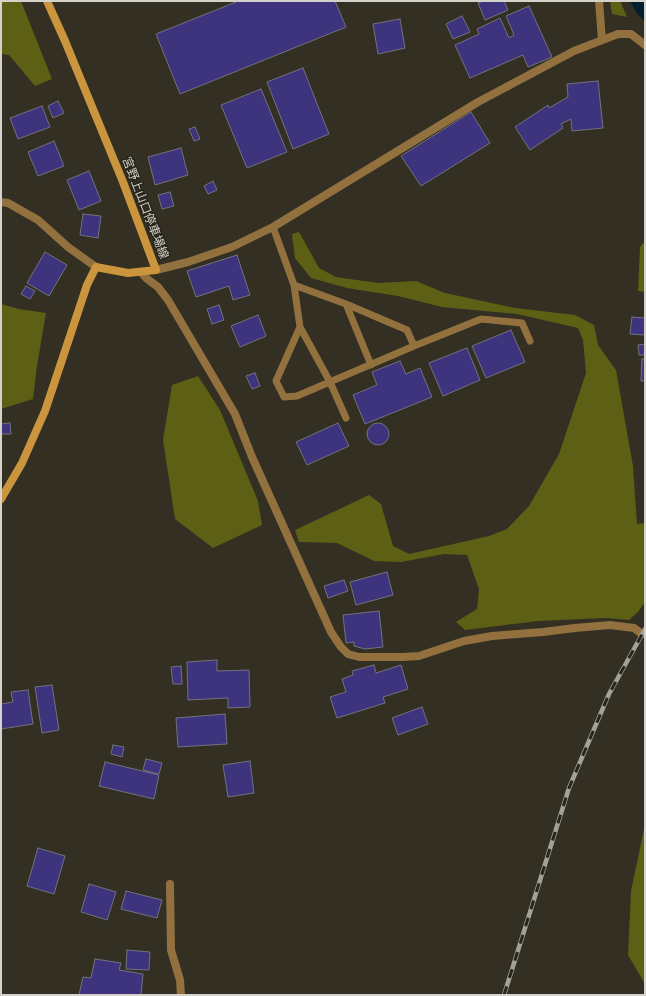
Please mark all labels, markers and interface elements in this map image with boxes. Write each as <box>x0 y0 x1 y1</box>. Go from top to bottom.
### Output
street label: 宮野上山口停車場線 <box>119 155 171 261</box>

